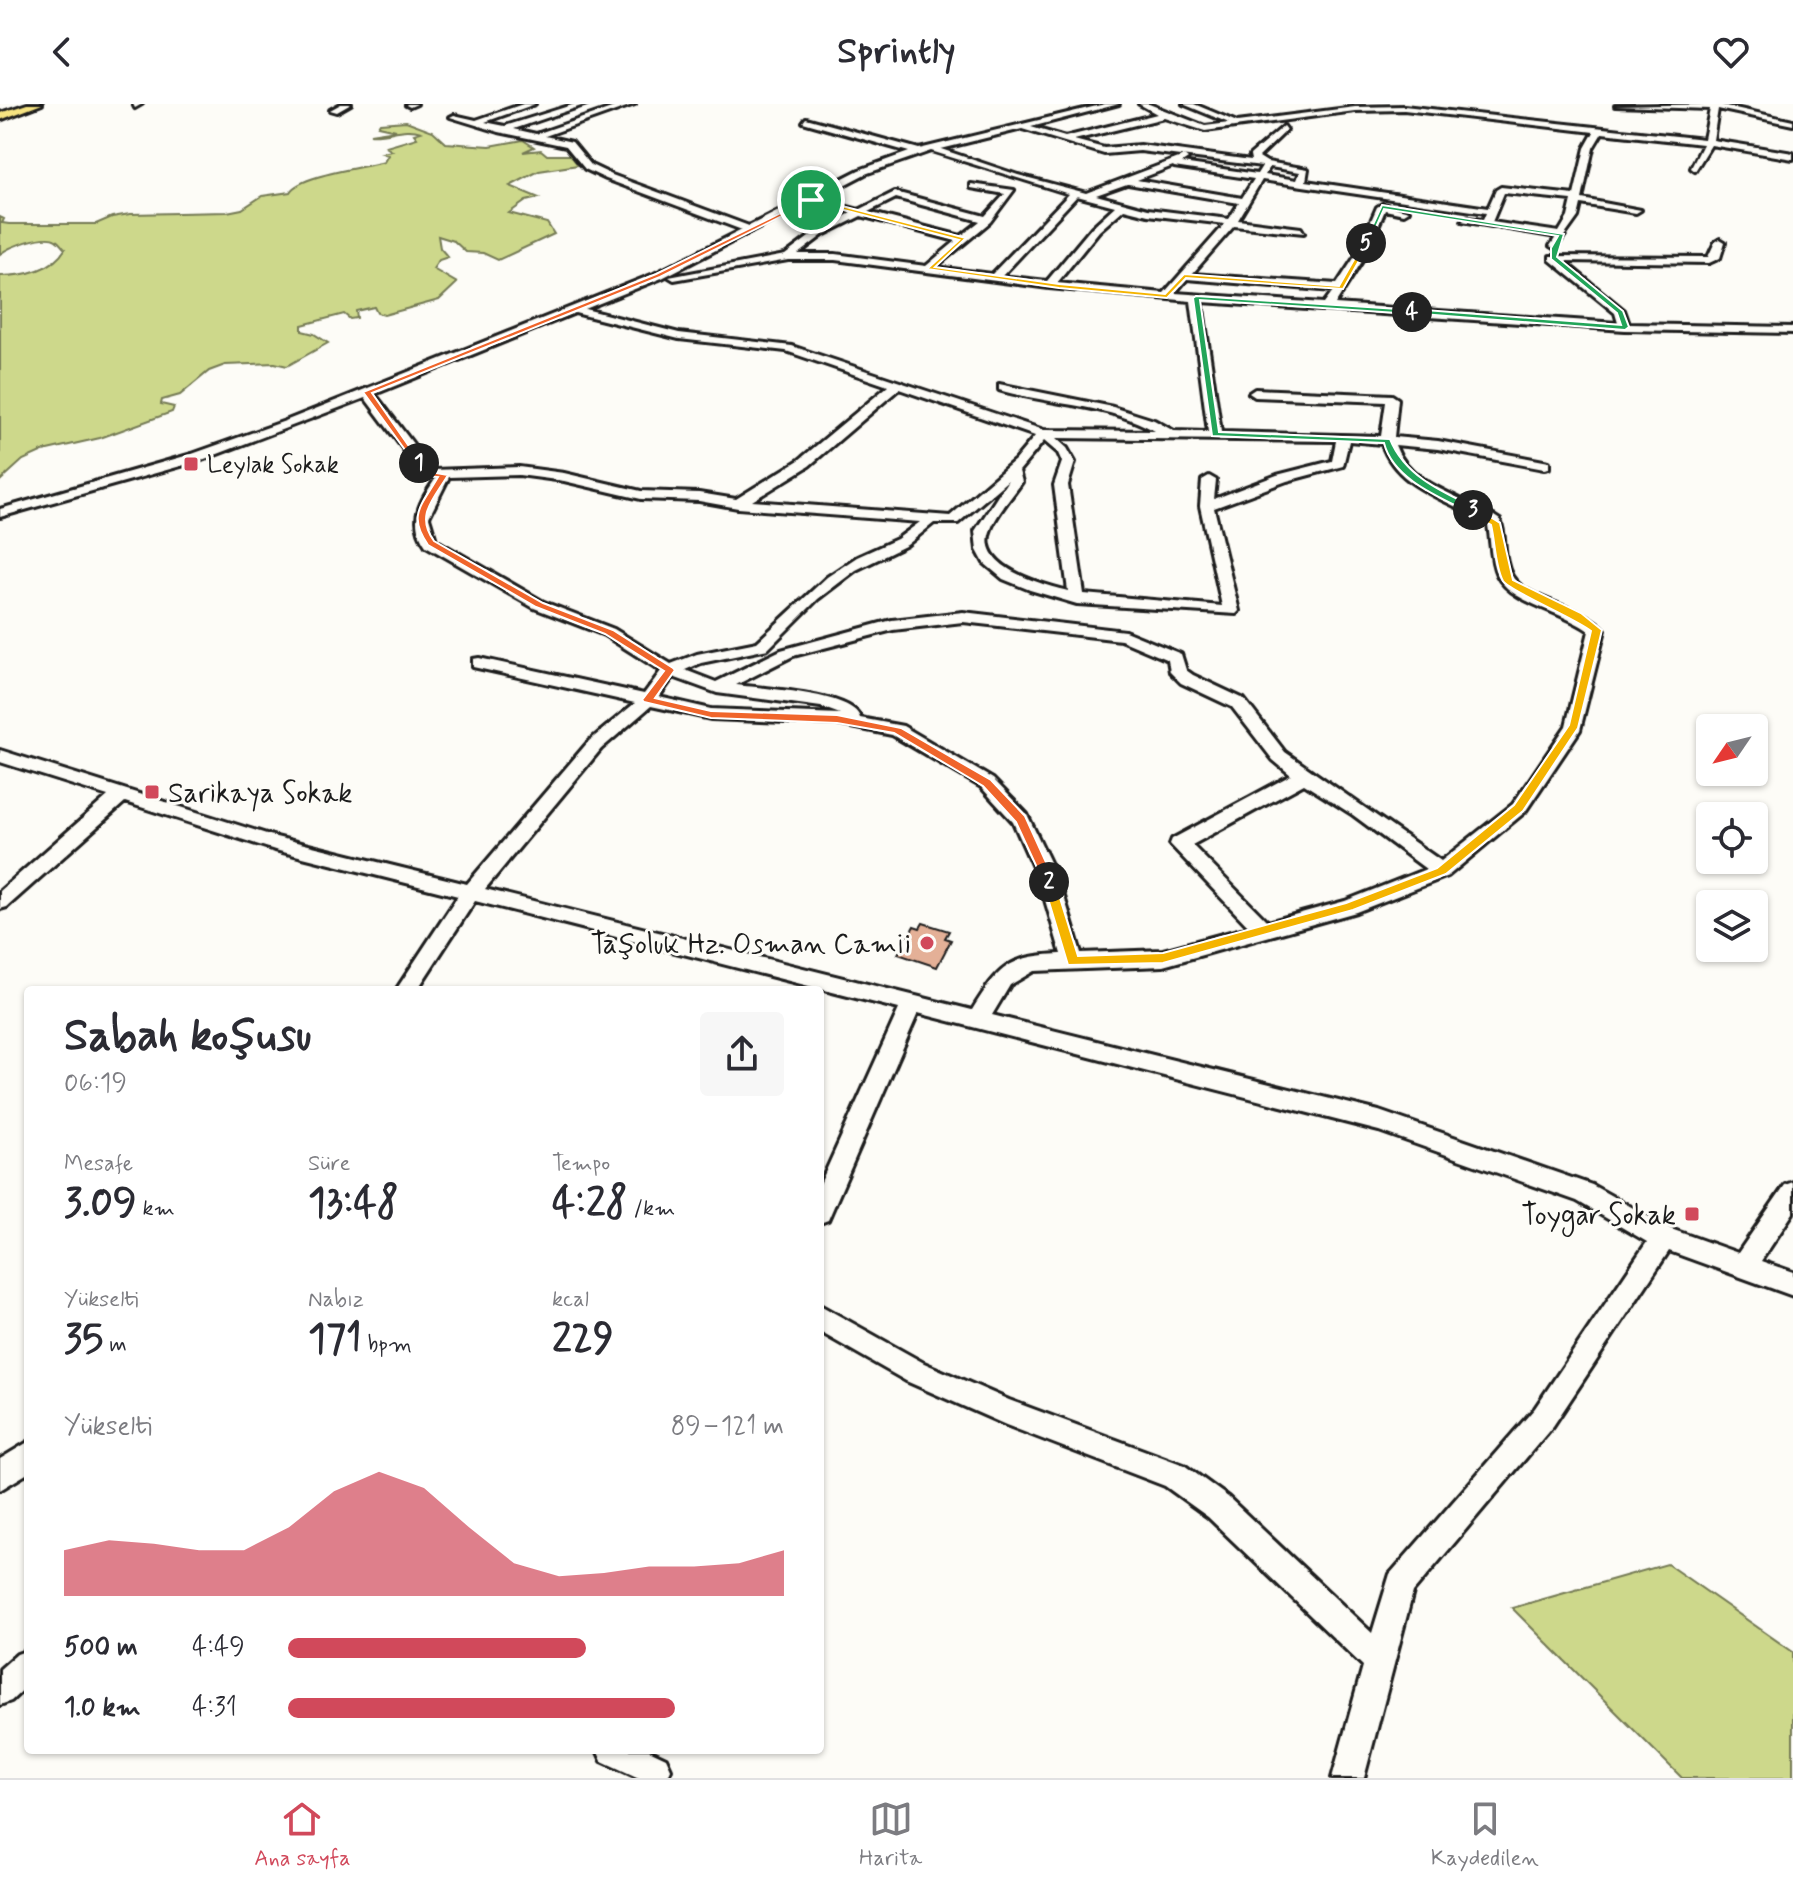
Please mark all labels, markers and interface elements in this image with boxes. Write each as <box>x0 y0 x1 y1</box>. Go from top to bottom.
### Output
text: Sprintly <box>837 29 956 76</box>
icon: back <box>40 30 84 74</box>
icon: heart <box>1709 30 1753 74</box>
pin <box>777 166 845 234</box>
icon: arrive <box>789 178 833 222</box>
pin: 5 <box>1346 223 1386 263</box>
text: 5 <box>1359 229 1373 257</box>
pin: 4 <box>1392 292 1432 332</box>
text: 4 <box>1406 298 1418 326</box>
pin: 1 <box>399 443 439 483</box>
text: 1 <box>414 449 424 477</box>
place label: Leylak Sokak <box>207 450 339 481</box>
marker: Leylak Sokak <box>182 455 200 473</box>
pin: 3 <box>1453 490 1493 530</box>
text: 3 <box>1468 496 1478 524</box>
north arrow <box>1696 714 1768 786</box>
map controls <box>1696 714 1768 962</box>
place label: Sarikaya Sokak <box>168 776 352 813</box>
marker: Sarikaya Sokak <box>143 783 161 801</box>
button: locate <box>1696 802 1768 874</box>
pin: 2 <box>1029 862 1069 902</box>
text: 2 <box>1044 868 1054 896</box>
button: layers <box>1696 890 1768 962</box>
place label: Taşoluk Hz. Osman Camii <box>591 927 911 964</box>
marker: Taşoluk Hz. Osman Camii <box>918 934 936 952</box>
text: Sabah koşusu <box>64 1008 312 1066</box>
button: share <box>700 1012 784 1096</box>
text: 06:19 <box>64 1067 127 1101</box>
text: Mesafe <box>64 1150 133 1178</box>
text: Süre <box>308 1150 350 1178</box>
text: Tempo <box>552 1150 610 1178</box>
text: 3.09 <box>64 1178 137 1230</box>
text: 13:48 <box>308 1178 399 1230</box>
text: 4:28 <box>552 1178 627 1230</box>
text: km <box>137 1195 175 1223</box>
text: /km <box>627 1195 675 1223</box>
place label: Toygar Sokak <box>1521 1198 1676 1237</box>
marker: Toygar Sokak <box>1683 1205 1701 1223</box>
text: Yükselti <box>64 1286 139 1314</box>
text: Nabız <box>308 1286 364 1314</box>
text: kcal <box>552 1286 589 1314</box>
text: 35 <box>64 1314 103 1366</box>
text: 171 <box>308 1314 362 1366</box>
text: 229 <box>552 1314 614 1366</box>
text: m <box>103 1331 127 1359</box>
text: bpm <box>362 1331 412 1359</box>
text: Yükselti <box>64 1410 152 1444</box>
text: 89–121 m <box>671 1410 784 1444</box>
text: 500 m <box>64 1631 138 1665</box>
text: 4:49 <box>192 1631 245 1665</box>
text: 1.0 km <box>64 1691 141 1725</box>
text: 4:31 <box>192 1691 237 1725</box>
tab: Ana sayfa <box>254 1797 350 1873</box>
tab: Harita <box>859 1797 922 1873</box>
tab: Kaydedilen <box>1431 1797 1539 1873</box>

